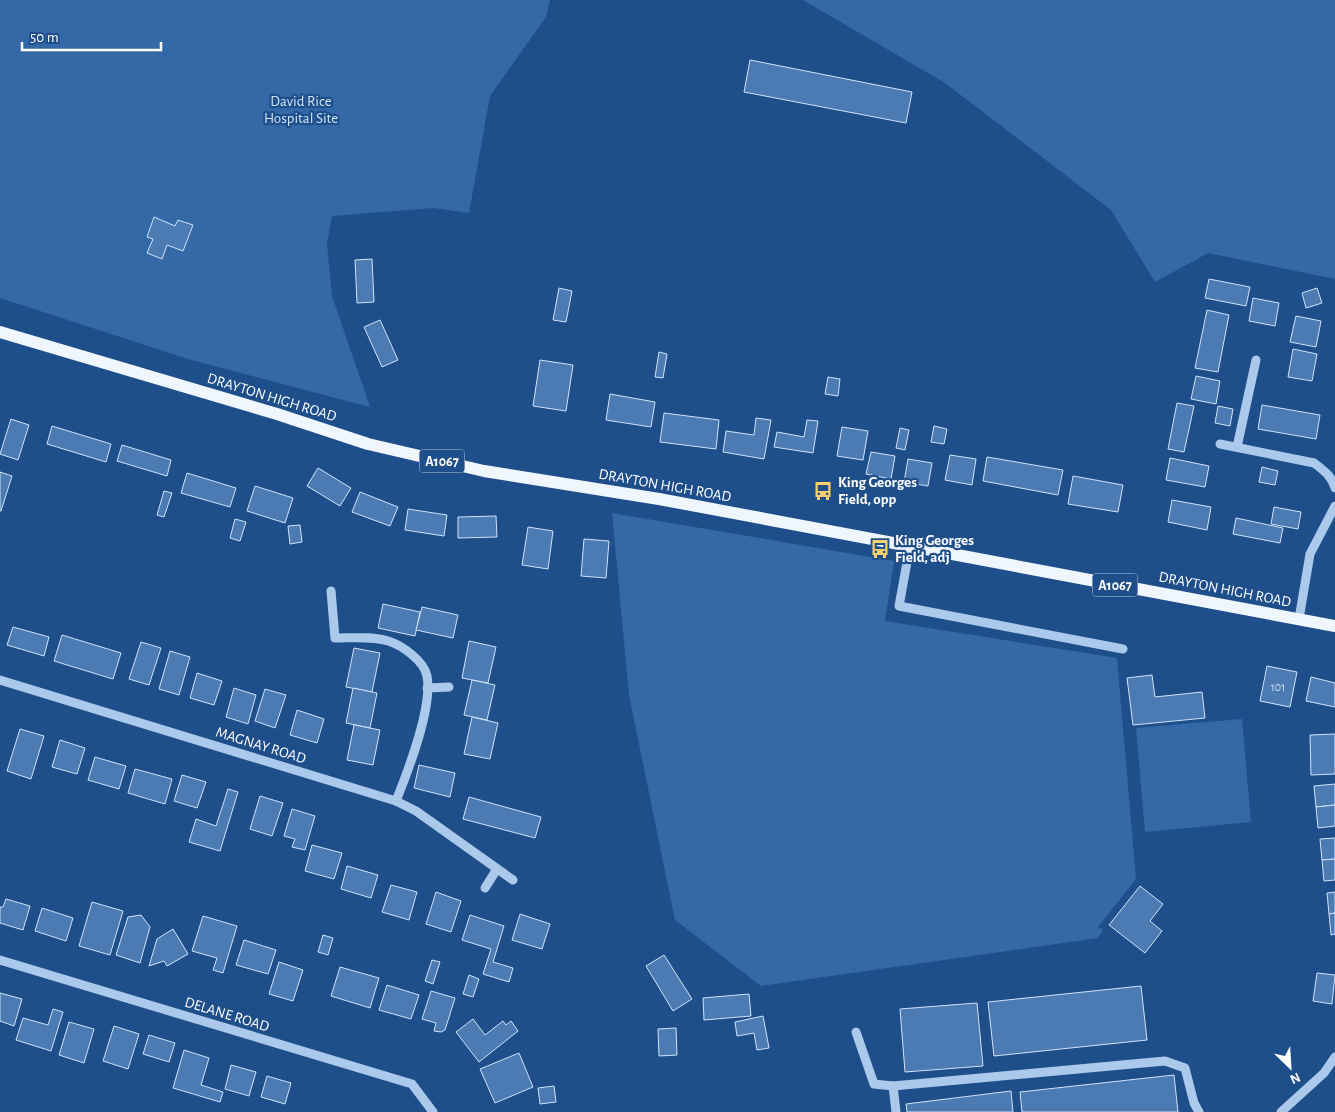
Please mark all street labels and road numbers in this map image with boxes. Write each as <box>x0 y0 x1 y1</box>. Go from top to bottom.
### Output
street label: DRAYTON HIGH ROAD <box>205 371 339 424</box>
road number: A1067 <box>420 450 464 472</box>
street label: DRAYTON HIGH ROAD <box>597 466 733 505</box>
street label: DRAYTON HIGH ROAD <box>1157 569 1293 610</box>
road number: A1067 <box>1092 574 1138 596</box>
street label: MAGNAY ROAD <box>214 725 308 766</box>
street label: DELANE ROAD <box>183 994 271 1035</box>

